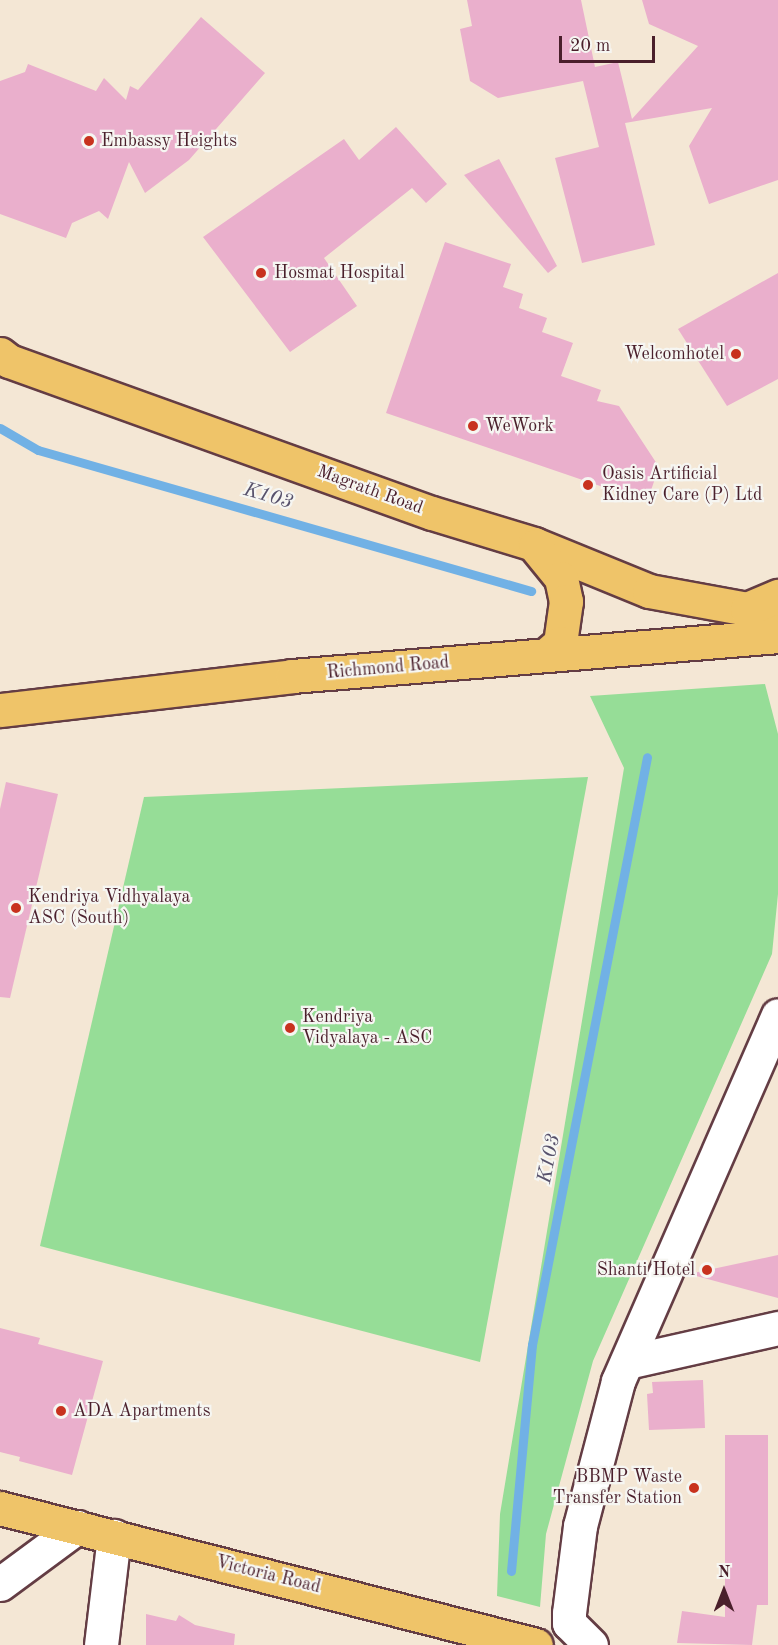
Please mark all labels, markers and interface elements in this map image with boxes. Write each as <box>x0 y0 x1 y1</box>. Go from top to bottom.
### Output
scale bar <box>562 24 658 62</box>
text: 20 m <box>570 37 610 55</box>
place label: Embassy Heights <box>101 130 237 152</box>
marker: Embassy Heights <box>82 134 96 148</box>
place label: Hosmat Hospital <box>274 262 405 284</box>
marker: Hosmat Hospital <box>252 264 270 282</box>
place label: Welcomhotel <box>624 343 724 365</box>
marker: Welcomhotel <box>729 347 743 361</box>
place label: WeWork <box>485 415 554 437</box>
marker: WeWork <box>466 419 480 433</box>
street label: Magrath Road <box>314 461 426 519</box>
place label: Oasis Artificial Kidney Care (P) Ltd <box>602 464 762 506</box>
marker: Oasis Artificial Kidney Care (P) Ltd <box>579 476 597 494</box>
water label: K103 <box>241 479 295 515</box>
street label: Richmond Road <box>326 652 450 684</box>
place label: Kendriya Vidhyalaya ASC (South) <box>28 887 190 930</box>
marker: Kendriya Vidhyalaya ASC (South) <box>9 901 23 915</box>
place label: Kendriya Vidyalaya - ASC <box>302 1007 432 1050</box>
marker: Kendriya Vidyalaya - ASC <box>283 1021 297 1035</box>
water label: K103 <box>533 1132 567 1186</box>
place label: Shanti Hotel <box>597 1259 695 1281</box>
marker: Shanti Hotel <box>700 1263 714 1277</box>
place label: ADA Apartments <box>73 1400 210 1422</box>
marker: ADA Apartments <box>54 1404 68 1418</box>
place label: BBMP Waste Transfer Station <box>553 1467 682 1510</box>
marker: BBMP Waste Transfer Station <box>687 1481 701 1495</box>
street label: Victoria Road <box>213 1552 323 1598</box>
north arrow <box>694 1561 754 1621</box>
text: N <box>718 1565 730 1581</box>

